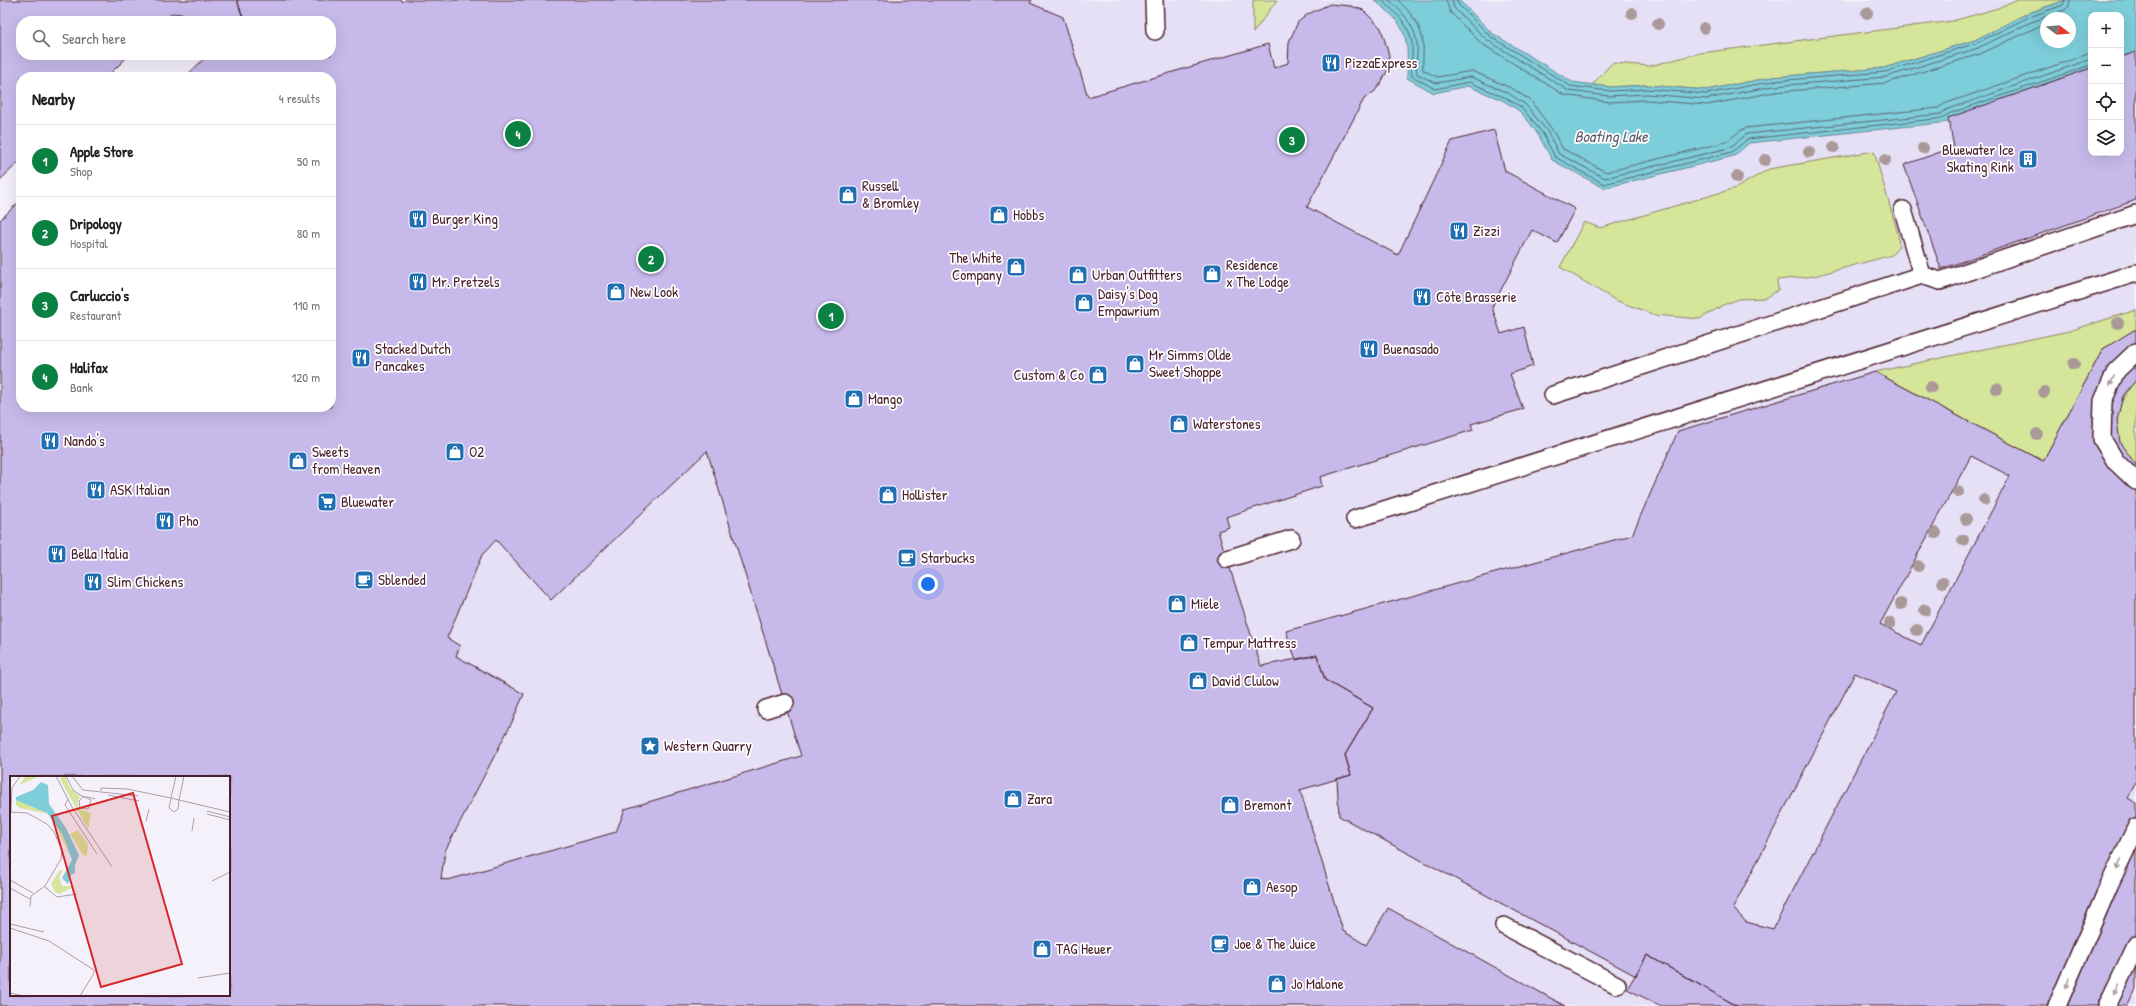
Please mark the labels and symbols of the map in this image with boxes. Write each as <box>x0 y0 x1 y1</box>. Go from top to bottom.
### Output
north arrow <box>2040 12 2076 48</box>
restaurant icon: PizzaExpress <box>1320 52 1342 74</box>
place label: PizzaExpress <box>1345 52 1418 73</box>
pin: 4 <box>505 119 531 149</box>
pin: 3 <box>1279 125 1305 155</box>
water label: Boating Lake <box>1574 125 1648 147</box>
place label: Bluewater Ice Skating Rink <box>1942 139 2014 177</box>
building icon: Bluewater Ice Skating Rink <box>2017 148 2039 170</box>
place label: Russell & Bromley <box>862 175 919 213</box>
shop icon: Russell & Bromley <box>837 184 859 206</box>
shop icon: Hobbs <box>988 204 1010 226</box>
place label: Hobbs <box>1013 204 1044 225</box>
restaurant icon: Burger King <box>407 208 429 230</box>
place label: Burger King <box>432 208 498 229</box>
restaurant icon: Zizzi <box>1448 220 1470 242</box>
place label: Zizzi <box>1473 220 1500 241</box>
pin: 2 <box>638 244 664 274</box>
place label: The White Company <box>949 247 1002 285</box>
place label: Residence x The Lodge <box>1226 254 1289 292</box>
shop icon: The White Company <box>1005 256 1027 278</box>
shop icon: Residence x The Lodge <box>1201 263 1223 285</box>
shop icon: Urban Outfitters <box>1067 264 1089 286</box>
place label: Urban Outfitters <box>1092 264 1182 285</box>
restaurant icon: Mr. Pretzels <box>407 271 429 293</box>
place label: Mr. Pretzels <box>432 271 500 292</box>
shop icon: New Look <box>605 281 627 303</box>
place label: New Look <box>630 281 678 302</box>
place label: Daisy's Dog Empawrium <box>1098 283 1159 321</box>
restaurant icon: Côte Brasserie <box>1411 286 1433 308</box>
place label: Côte Brasserie <box>1436 286 1517 307</box>
shop icon: Daisy's Dog Empawrium <box>1073 292 1095 314</box>
pin: 1 <box>818 301 844 331</box>
place label: Stacked Dutch Pancakes <box>375 338 451 376</box>
restaurant icon: Buenasado <box>1358 338 1380 360</box>
place label: Buenasado <box>1383 338 1439 359</box>
place label: Mr Simms Olde Sweet Shoppe <box>1149 344 1231 382</box>
restaurant icon: Stacked Dutch Pancakes <box>350 347 372 369</box>
shop icon: Mr Simms Olde Sweet Shoppe <box>1124 353 1146 375</box>
place label: Custom & Co <box>1013 364 1084 385</box>
shop icon: Custom & Co <box>1087 364 1109 386</box>
one-way arrow <box>2108 375 2115 387</box>
shop icon: Mango <box>843 388 865 410</box>
place label: Mango <box>868 388 902 409</box>
shop icon: Waterstones <box>1168 413 1190 435</box>
place label: Waterstones <box>1193 413 1261 434</box>
restaurant icon: Nando's <box>39 430 61 452</box>
place label: Nando's <box>64 430 105 451</box>
place label: Sweets from Heaven <box>312 441 381 479</box>
shop icon: O2 <box>444 441 466 463</box>
place label: O2 <box>469 441 484 462</box>
shop icon: Sweets from Heaven <box>287 450 309 472</box>
restaurant icon: ASK Italian <box>85 479 107 501</box>
place label: ASK Italian <box>110 479 170 500</box>
shop icon: Hollister <box>877 484 899 506</box>
place label: Hollister <box>902 484 948 505</box>
supermarket icon: Bluewater <box>316 491 338 513</box>
place label: Bluewater <box>341 491 395 512</box>
restaurant icon: Pho <box>154 510 176 532</box>
place label: Pho <box>179 510 199 531</box>
restaurant icon: Bella Italia <box>46 543 68 565</box>
place label: Bella Italia <box>71 543 128 564</box>
cafe icon: Starbucks <box>896 547 918 569</box>
place label: Starbucks <box>921 547 975 568</box>
cafe icon: Sblended <box>353 569 375 591</box>
place label: Sblended <box>378 569 426 590</box>
restaurant icon: Slim Chickens <box>82 571 104 593</box>
place label: Slim Chickens <box>107 571 184 592</box>
your location <box>918 574 938 594</box>
shop icon: Miele <box>1166 593 1188 615</box>
place label: Miele <box>1191 593 1219 614</box>
shop icon: Tempur Mattress <box>1178 632 1200 654</box>
place label: Tempur Mattress <box>1203 632 1296 653</box>
shop icon: David Clulow <box>1187 670 1209 692</box>
place label: David Clulow <box>1212 670 1279 691</box>
place icon: Western Quarry <box>639 735 661 757</box>
place label: Western Quarry <box>664 735 752 756</box>
inset map <box>10 776 230 996</box>
shop icon: Zara <box>1002 788 1024 810</box>
place label: Zara <box>1027 788 1052 809</box>
shop icon: Bremont <box>1219 794 1241 816</box>
place label: Bremont <box>1244 794 1292 815</box>
one-way arrow <box>2116 858 2122 869</box>
shop icon: Aesop <box>1241 876 1263 898</box>
place label: Aesop <box>1266 876 1298 897</box>
cafe icon: Joe & The Juice <box>1209 933 1231 955</box>
place label: Joe & The Juice <box>1234 933 1316 954</box>
shop icon: TAG Heuer <box>1031 938 1053 960</box>
place label: TAG Heuer <box>1056 938 1112 959</box>
shop icon: Jo Malone <box>1266 973 1288 995</box>
place label: Jo Malone <box>1291 973 1344 994</box>
one-way arrow <box>2065 977 2071 989</box>
one-way arrow <box>2113 983 2119 994</box>

